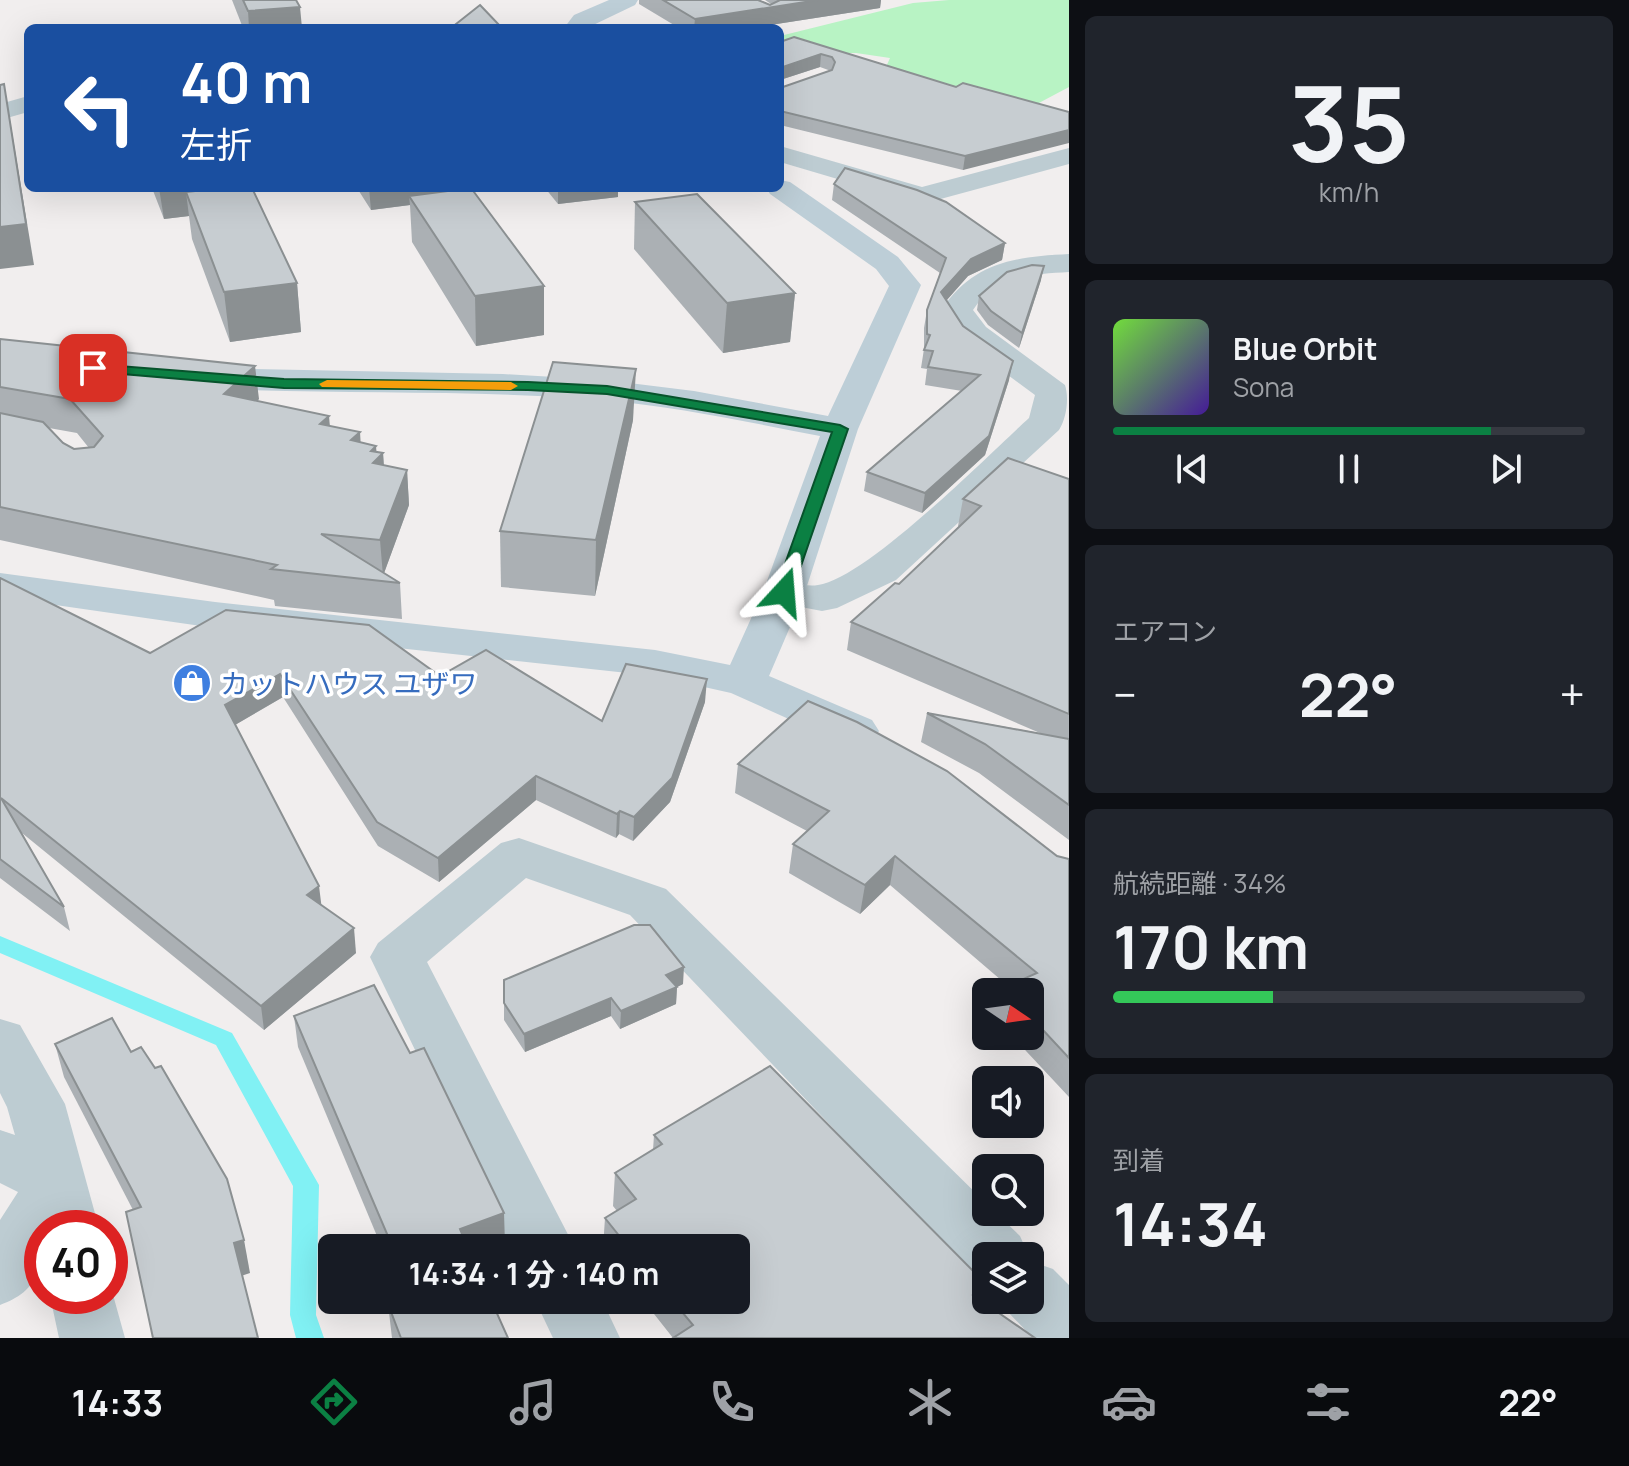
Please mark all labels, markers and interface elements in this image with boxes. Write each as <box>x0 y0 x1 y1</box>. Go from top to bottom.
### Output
text: 40 m <box>180 43 312 120</box>
text: 35 <box>1288 51 1410 193</box>
icon: left <box>48 56 152 160</box>
text: 左折 <box>180 120 252 169</box>
text: km/h <box>1319 174 1379 210</box>
text: Blue Orbit <box>1233 328 1378 369</box>
pin <box>59 334 127 402</box>
icon: arrive <box>71 346 115 390</box>
text: Sona <box>1233 369 1294 405</box>
icon: previous <box>1170 447 1214 491</box>
icon: pause <box>1327 447 1371 491</box>
icon: next <box>1484 447 1528 491</box>
position arrow <box>742 550 826 634</box>
text: エアコン <box>1113 613 1217 649</box>
text: 22° <box>1299 653 1397 735</box>
shop icon: カットハウス ユザワ <box>171 662 213 704</box>
place label: カットハウス ユザワ <box>220 664 478 702</box>
text: − <box>1113 664 1137 724</box>
text: + <box>1560 664 1585 724</box>
text: 航続距離 · 34% <box>1113 865 1286 901</box>
text: 170 km <box>1113 905 1309 987</box>
north arrow <box>972 978 1044 1050</box>
map controls <box>972 978 1044 1314</box>
button: sound <box>972 1066 1044 1138</box>
text: 到着 <box>1113 1142 1165 1178</box>
button: search <box>972 1154 1044 1226</box>
text: 14:34 <box>1113 1182 1268 1264</box>
speed limit sign: 40 <box>24 1210 128 1314</box>
button: layers <box>972 1242 1044 1314</box>
text: 14:34 · 1 分 · 140 m <box>409 1253 659 1294</box>
icon: directions <box>306 1374 362 1430</box>
icon: music <box>505 1374 561 1430</box>
icon: phone <box>704 1374 760 1430</box>
icon: climate <box>902 1374 958 1430</box>
icon: car <box>1101 1374 1157 1430</box>
icon: filters <box>1300 1374 1356 1430</box>
text: 14:33 <box>71 1378 163 1427</box>
text: 22° <box>1499 1378 1558 1427</box>

